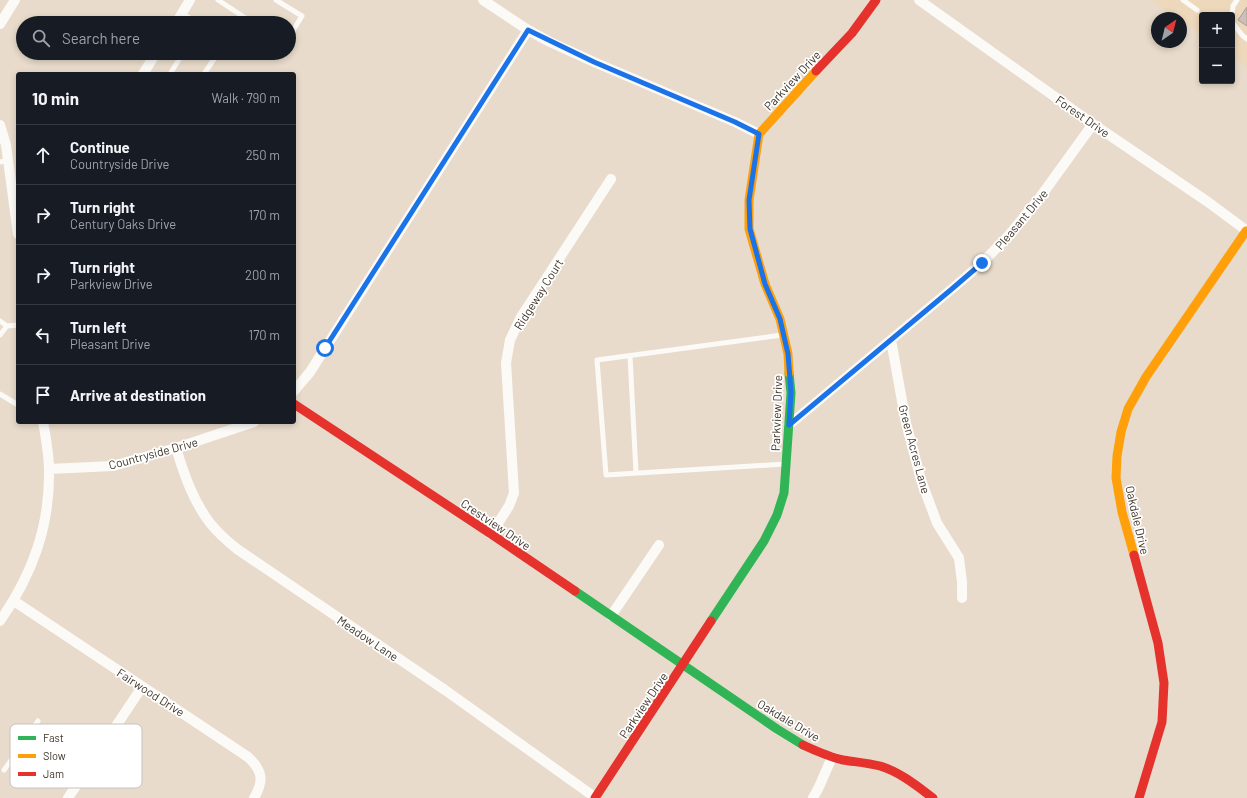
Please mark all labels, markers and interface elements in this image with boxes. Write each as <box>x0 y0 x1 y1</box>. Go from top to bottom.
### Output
north arrow <box>1151 12 1187 48</box>
map controls <box>1199 12 1235 84</box>
button: + <box>1199 12 1235 48</box>
search box <box>16 16 296 60</box>
icon: search <box>30 27 52 49</box>
text: Search here <box>62 29 140 47</box>
street label: Parkview Drive <box>761 47 823 113</box>
button: − <box>1199 48 1235 84</box>
text: 10 min <box>32 88 79 108</box>
text: Walk · 790 m <box>212 90 280 106</box>
street label: Forest Drive <box>1053 92 1113 140</box>
text: Continue <box>70 138 130 156</box>
icon: ahead <box>32 144 54 166</box>
text: 250 m <box>246 147 280 163</box>
text: Countryside Drive <box>70 156 170 172</box>
street label: Pleasant Drive <box>992 186 1050 252</box>
text: Turn right <box>70 198 135 216</box>
icon: right <box>32 204 54 226</box>
text: 170 m <box>249 207 280 223</box>
text: Century Oaks Drive <box>70 216 176 232</box>
route end <box>973 254 991 272</box>
street label: Ridgeway Court <box>511 256 565 332</box>
text: Turn right <box>70 258 135 276</box>
icon: right <box>32 264 54 286</box>
text: 200 m <box>245 267 280 283</box>
text: Parkview Drive <box>70 276 153 292</box>
text: Turn left <box>70 318 126 336</box>
icon: left <box>32 324 54 346</box>
text: 170 m <box>249 327 280 343</box>
text: Pleasant Drive <box>70 336 150 352</box>
route start <box>316 339 334 357</box>
street label: Parkview Drive <box>768 375 784 451</box>
icon: arrive <box>32 384 54 406</box>
text: Arrive at destination <box>70 386 206 404</box>
street label: Green Acres Lane <box>896 403 934 495</box>
street label: Countryside Drive <box>107 434 199 472</box>
street label: Oakdale Drive <box>1123 484 1153 556</box>
street label: Crestview Drive <box>459 496 533 552</box>
street label: Meadow Lane <box>335 612 401 664</box>
street label: Fairwood Drive <box>115 665 187 719</box>
street label: Parkview Drive <box>616 669 670 741</box>
street label: Oakdale Drive <box>755 696 823 744</box>
legend <box>10 724 142 788</box>
text: Fast <box>43 731 64 744</box>
text: Slow <box>43 749 66 762</box>
text: Jam <box>43 767 64 780</box>

